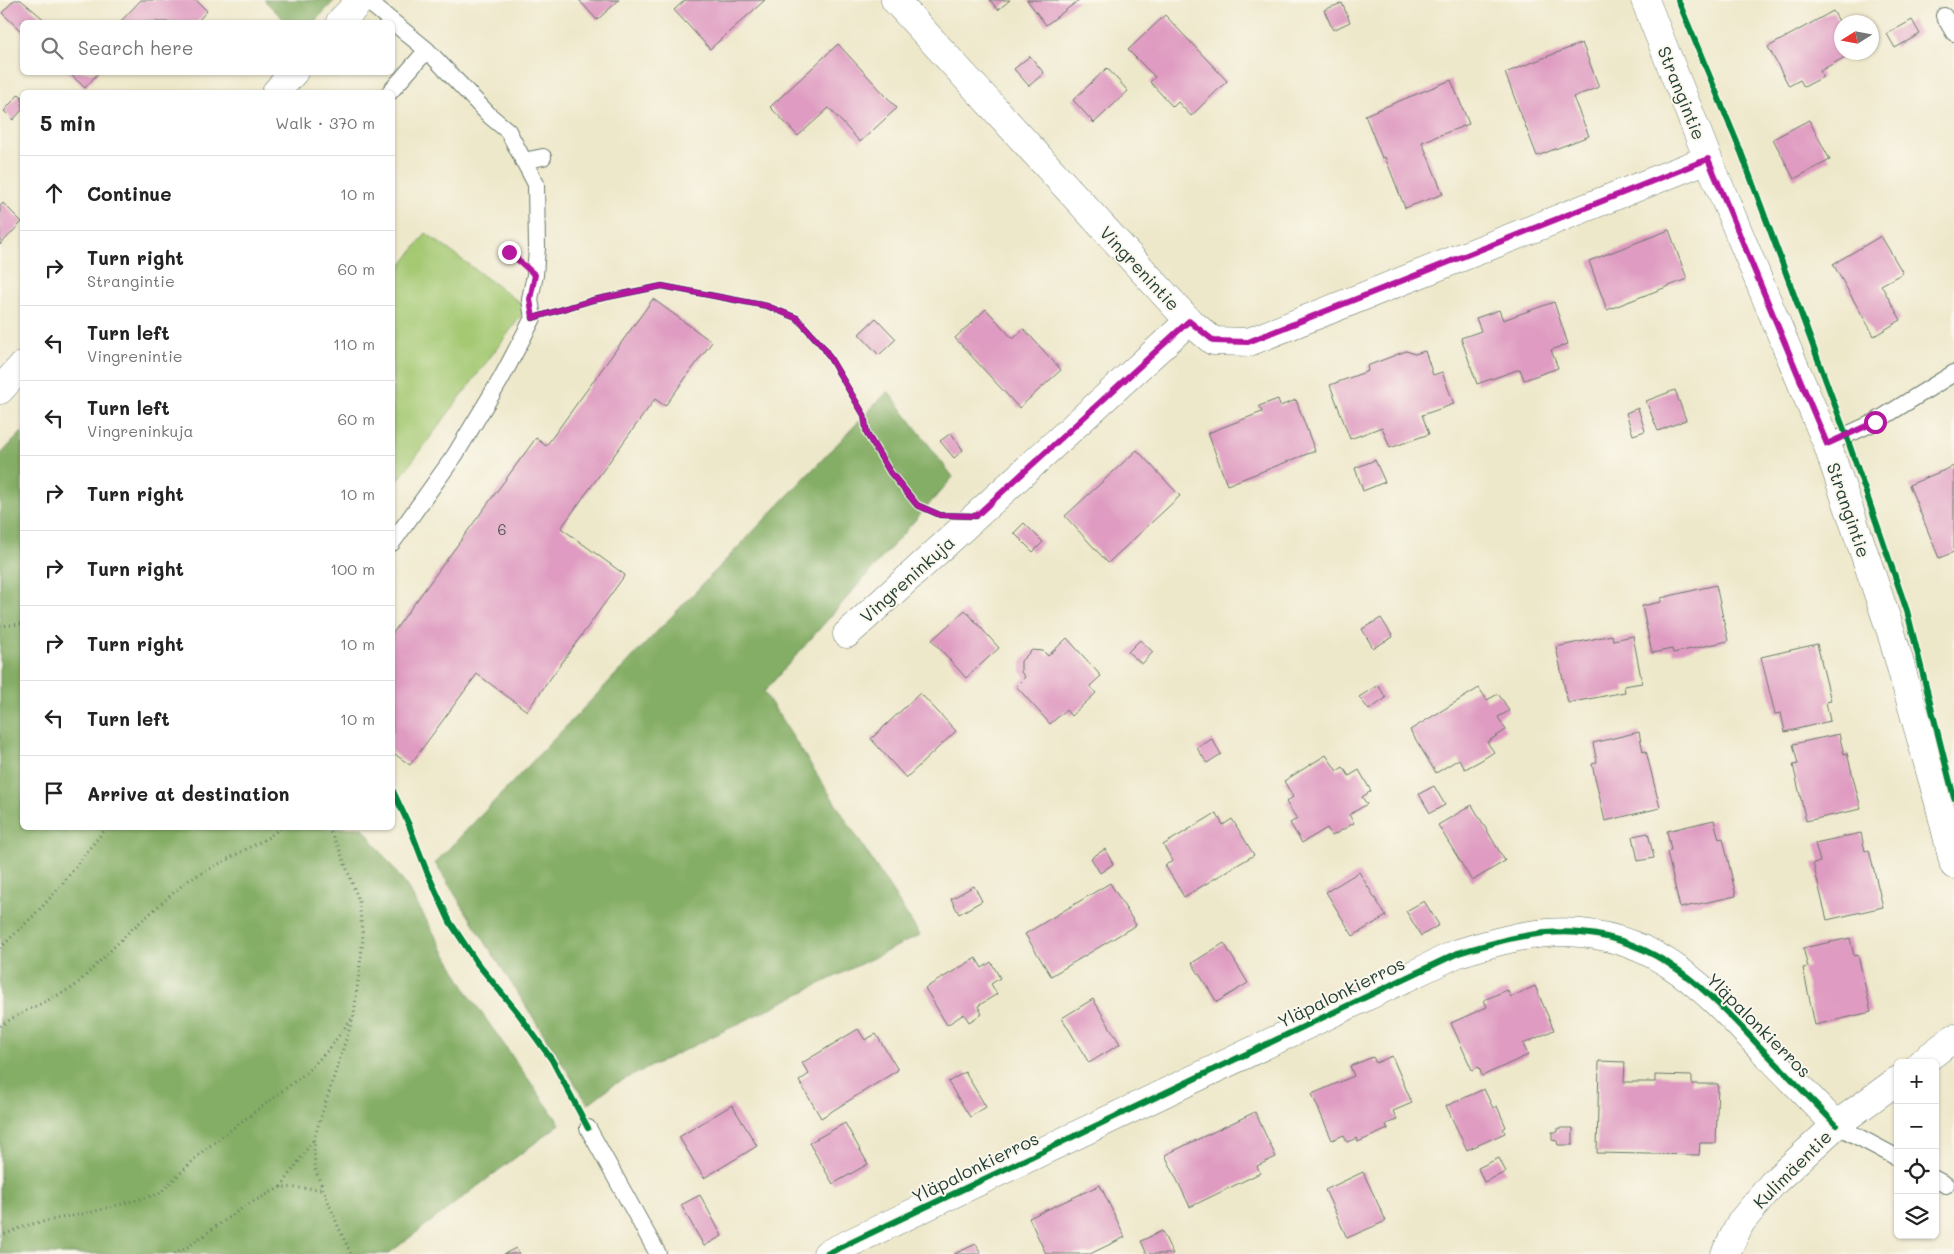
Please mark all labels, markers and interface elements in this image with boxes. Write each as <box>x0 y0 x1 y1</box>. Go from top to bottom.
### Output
north arrow <box>1834 15 1879 60</box>
search box <box>20 20 395 75</box>
icon: search <box>38 34 66 62</box>
text: Search here <box>78 35 194 60</box>
street label: Strangintie <box>1652 43 1712 143</box>
text: 5 min <box>40 109 96 136</box>
text: Walk · 370 m <box>275 112 375 133</box>
icon: ahead <box>40 179 68 207</box>
text: Continue <box>87 181 172 206</box>
text: 10 m <box>340 183 375 204</box>
street label: Vingrenintie <box>1094 220 1186 316</box>
route end <box>498 241 521 264</box>
text: Turn right <box>87 245 184 270</box>
icon: right <box>40 254 68 282</box>
text: 60 m <box>338 258 375 279</box>
text: Strangintie <box>87 270 175 291</box>
text: Turn left <box>87 320 170 345</box>
icon: left <box>40 329 68 357</box>
text: 110 m <box>333 333 375 354</box>
text: Vingrenintie <box>87 345 183 366</box>
text: Turn left <box>87 395 170 420</box>
icon: left <box>40 404 68 432</box>
text: 60 m <box>338 408 375 429</box>
route start <box>1864 411 1887 434</box>
text: Vingreninkuja <box>87 420 193 441</box>
street label: Strangintie <box>1822 459 1876 561</box>
icon: right <box>40 479 68 507</box>
text: Turn right <box>87 481 184 506</box>
text: 10 m <box>340 483 375 504</box>
house number: 6 <box>497 519 507 539</box>
street label: Vingreninkuja <box>854 530 960 628</box>
icon: right <box>40 554 68 582</box>
text: Turn right <box>87 556 184 581</box>
text: 100 m <box>330 558 375 579</box>
icon: right <box>40 629 68 657</box>
text: Turn right <box>87 631 184 656</box>
text: 10 m <box>340 633 375 654</box>
icon: left <box>40 704 68 732</box>
text: Turn left <box>87 706 170 731</box>
text: 10 m <box>340 708 375 729</box>
icon: arrive <box>40 779 68 807</box>
text: Arrive at destination <box>87 781 290 806</box>
street label: Yläpalonkierros <box>1273 951 1409 1033</box>
street label: Yläpalonkierros <box>1701 967 1817 1083</box>
map controls <box>1894 1059 1939 1239</box>
button: + <box>1894 1059 1939 1104</box>
button: − <box>1894 1104 1939 1149</box>
street label: Kulimäentie <box>1747 1124 1837 1214</box>
street label: Yläpalonkierros <box>907 1126 1043 1208</box>
button: locate <box>1894 1149 1939 1194</box>
button: layers <box>1894 1194 1939 1239</box>

